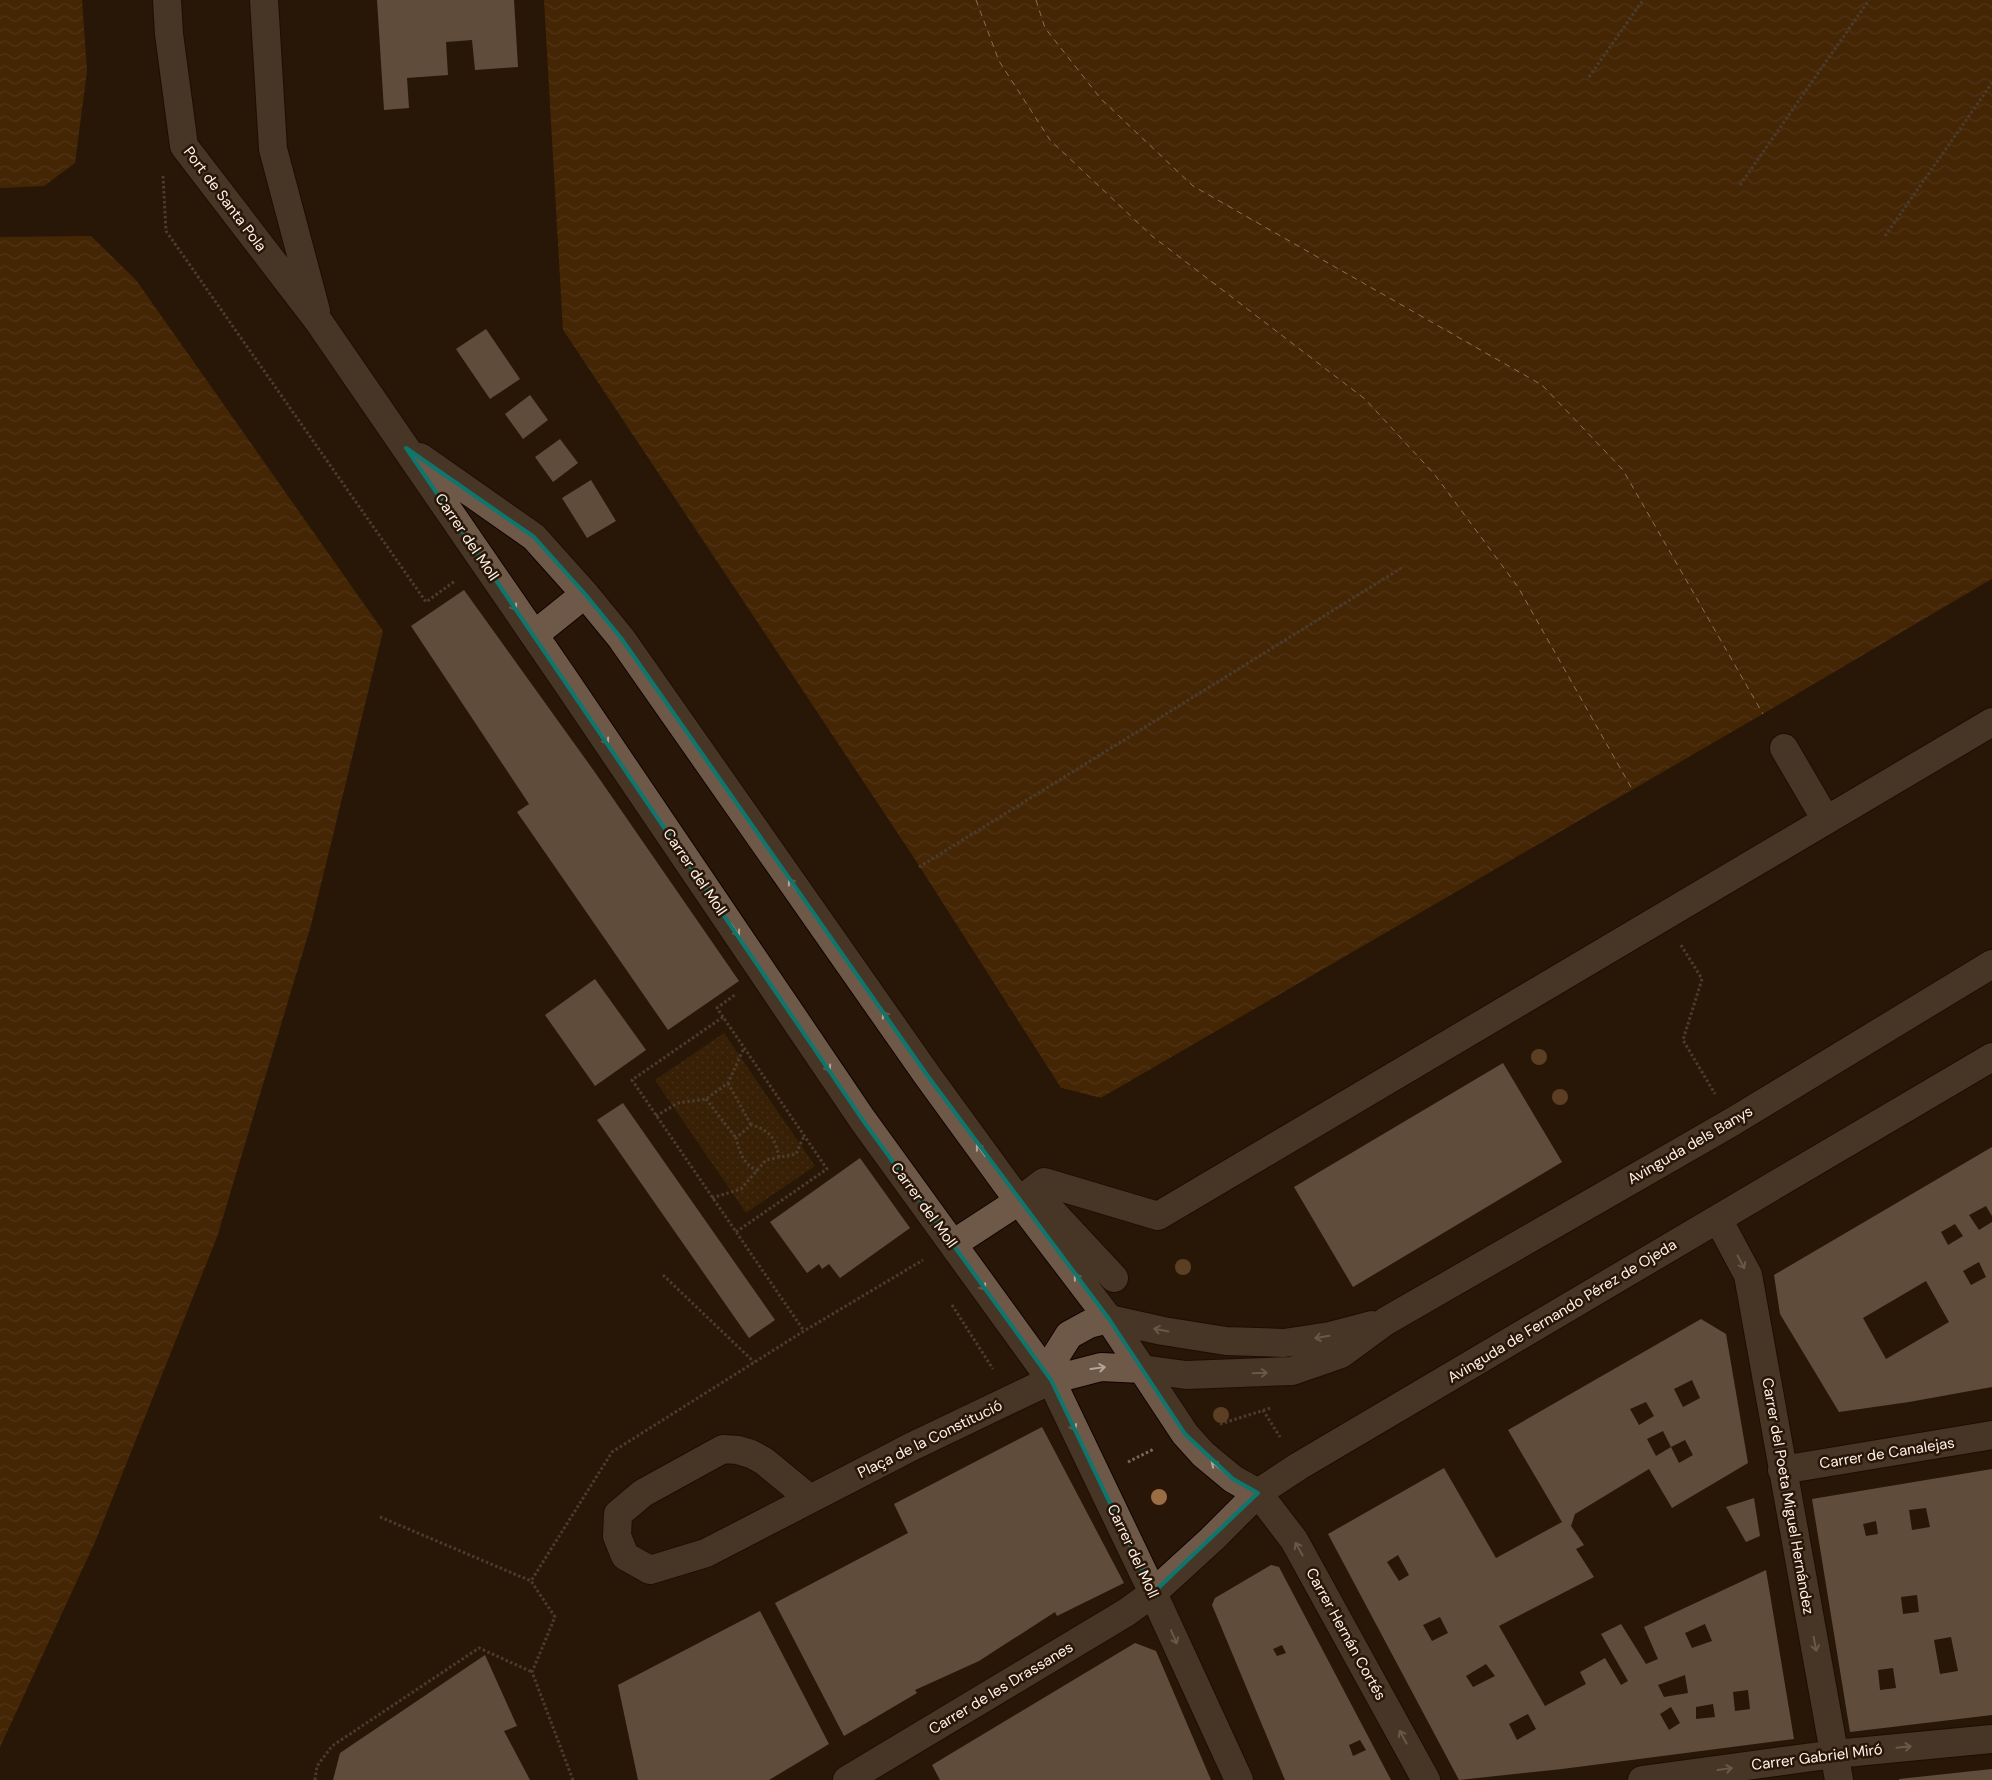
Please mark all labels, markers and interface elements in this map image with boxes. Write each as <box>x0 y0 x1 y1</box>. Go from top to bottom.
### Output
street label: Port de Santa Pola <box>179 142 271 256</box>
street label: Carrer del Moll <box>430 489 504 585</box>
one-way arrow <box>508 596 518 610</box>
one-way arrow <box>599 731 609 745</box>
street label: Carrer del Moll <box>658 824 732 920</box>
one-way arrow <box>788 879 799 892</box>
one-way arrow <box>730 923 740 937</box>
one-way arrow <box>882 1011 892 1025</box>
one-way arrow <box>820 1058 831 1072</box>
street label: Avinguda dels Banys <box>1624 1101 1756 1189</box>
one-way arrow <box>976 1143 986 1157</box>
street label: Carrer del Moll <box>886 1158 962 1252</box>
street label: Avinguda de Fernando Pérez de Ojeda <box>1444 1234 1680 1388</box>
one-way arrow <box>1737 1254 1746 1269</box>
one-way arrow <box>1074 1273 1084 1287</box>
one-way arrow <box>976 1277 987 1290</box>
one-way arrow <box>1153 1325 1169 1334</box>
one-way arrow <box>1314 1333 1330 1343</box>
one-way arrow <box>1090 1363 1106 1373</box>
one-way arrow <box>1252 1368 1268 1377</box>
street label: Carrer del Poeta Miguel Hernández <box>1757 1376 1819 1616</box>
street label: Plaça de la Constitució <box>854 1395 1006 1483</box>
one-way arrow <box>1068 1416 1078 1431</box>
street label: Carrer de Canalejas <box>1818 1432 1956 1474</box>
one-way arrow <box>1211 1460 1224 1472</box>
street label: Carrer del Moll <box>1103 1501 1163 1601</box>
one-way arrow <box>1293 1543 1303 1557</box>
street label: Carrer Hernán Cortés <box>1301 1564 1391 1704</box>
one-way arrow <box>1170 1629 1179 1644</box>
one-way arrow <box>1810 1636 1820 1652</box>
street label: Carrer de les Drassanes <box>925 1637 1077 1739</box>
one-way arrow <box>1397 1731 1407 1745</box>
street label: Carrer Gabriel Miró <box>1750 1739 1884 1775</box>
one-way arrow <box>1895 1742 1911 1752</box>
one-way arrow <box>1717 1764 1733 1774</box>

